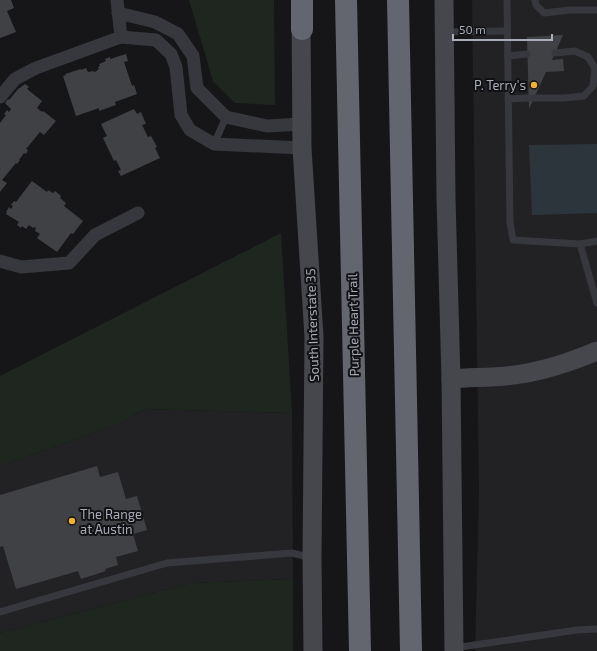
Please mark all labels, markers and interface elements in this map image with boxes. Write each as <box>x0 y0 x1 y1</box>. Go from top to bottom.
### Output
scale bar <box>453 16 552 42</box>
text: 50 m <box>459 22 486 36</box>
place label: P. Terry's <box>474 77 526 93</box>
marker: P. Terry's <box>529 80 539 90</box>
street label: South Interstate 35 <box>302 268 322 382</box>
street label: Purple Heart Trail <box>344 273 362 377</box>
place label: The Range at Austin <box>80 506 142 537</box>
marker: The Range at Austin <box>67 516 77 526</box>

